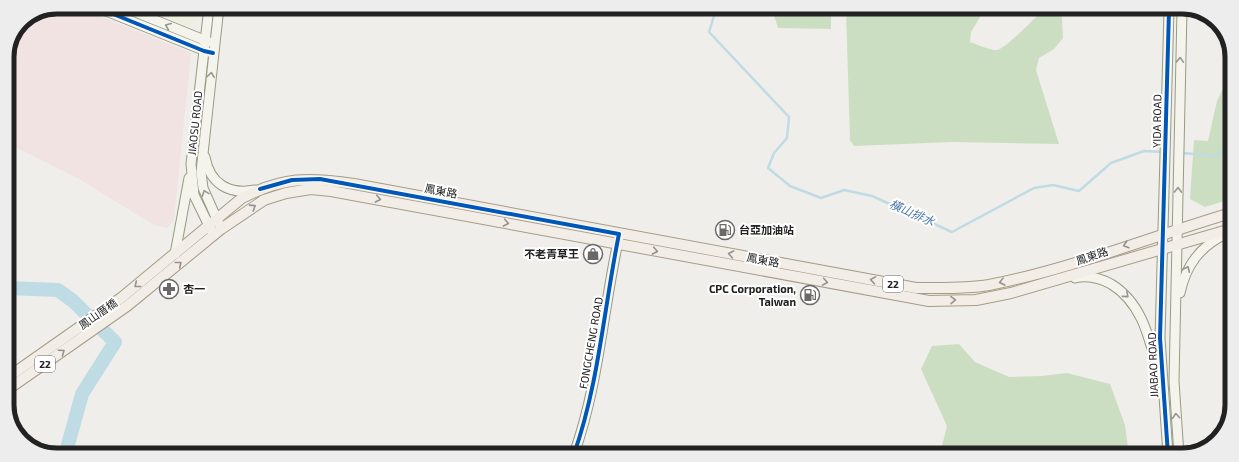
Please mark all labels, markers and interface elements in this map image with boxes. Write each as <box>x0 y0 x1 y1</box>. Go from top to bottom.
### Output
one-way arrow <box>165 23 173 31</box>
one-way arrow <box>1176 57 1184 63</box>
one-way arrow <box>206 72 215 78</box>
street label: JIAOSU ROAD <box>185 90 204 156</box>
street label: YIDA ROAD <box>1150 94 1163 148</box>
street label: 鳳東路 <box>424 181 459 200</box>
one-way arrow <box>1173 187 1182 193</box>
one-way arrow <box>202 190 210 197</box>
one-way arrow <box>375 195 382 203</box>
water label: 橫山排水 <box>888 196 938 229</box>
one-way arrow <box>249 204 256 212</box>
one-way arrow <box>503 218 509 227</box>
fuel station icon: 台亞加油站 <box>714 219 736 241</box>
place label: 台亞加油站 <box>739 223 794 236</box>
one-way arrow <box>1123 240 1130 249</box>
shop icon: 不老青草王 <box>582 243 604 265</box>
street label: 鳳東路 <box>1074 244 1110 267</box>
one-way arrow <box>652 246 659 255</box>
place label: 不老青草王 <box>524 247 579 260</box>
one-way arrow <box>728 250 734 258</box>
street label: 鳳東路 <box>746 250 781 269</box>
one-way arrow <box>174 261 182 268</box>
one-way arrow <box>1182 265 1190 273</box>
one-way arrow <box>870 276 876 285</box>
road number: 22 <box>883 276 903 292</box>
one-way arrow <box>998 277 1005 285</box>
pharmacy icon: 杏一 <box>158 278 180 300</box>
one-way arrow <box>821 278 828 286</box>
one-way arrow <box>134 280 141 287</box>
place label: 杏一 <box>183 282 205 295</box>
place label: CPC Corporation, Taiwan <box>709 282 796 308</box>
fuel station icon: CPC Corporation, Taiwan <box>799 284 821 306</box>
one-way arrow <box>1121 290 1128 297</box>
street label: 鳳山厝橋 <box>76 296 119 332</box>
street label: FONGCHENG ROAD <box>576 296 605 390</box>
one-way arrow <box>950 296 956 305</box>
street label: JIABAO ROAD <box>1145 332 1160 398</box>
one-way arrow <box>58 349 65 357</box>
road number: 22 <box>35 356 55 372</box>
one-way arrow <box>1172 413 1181 419</box>

